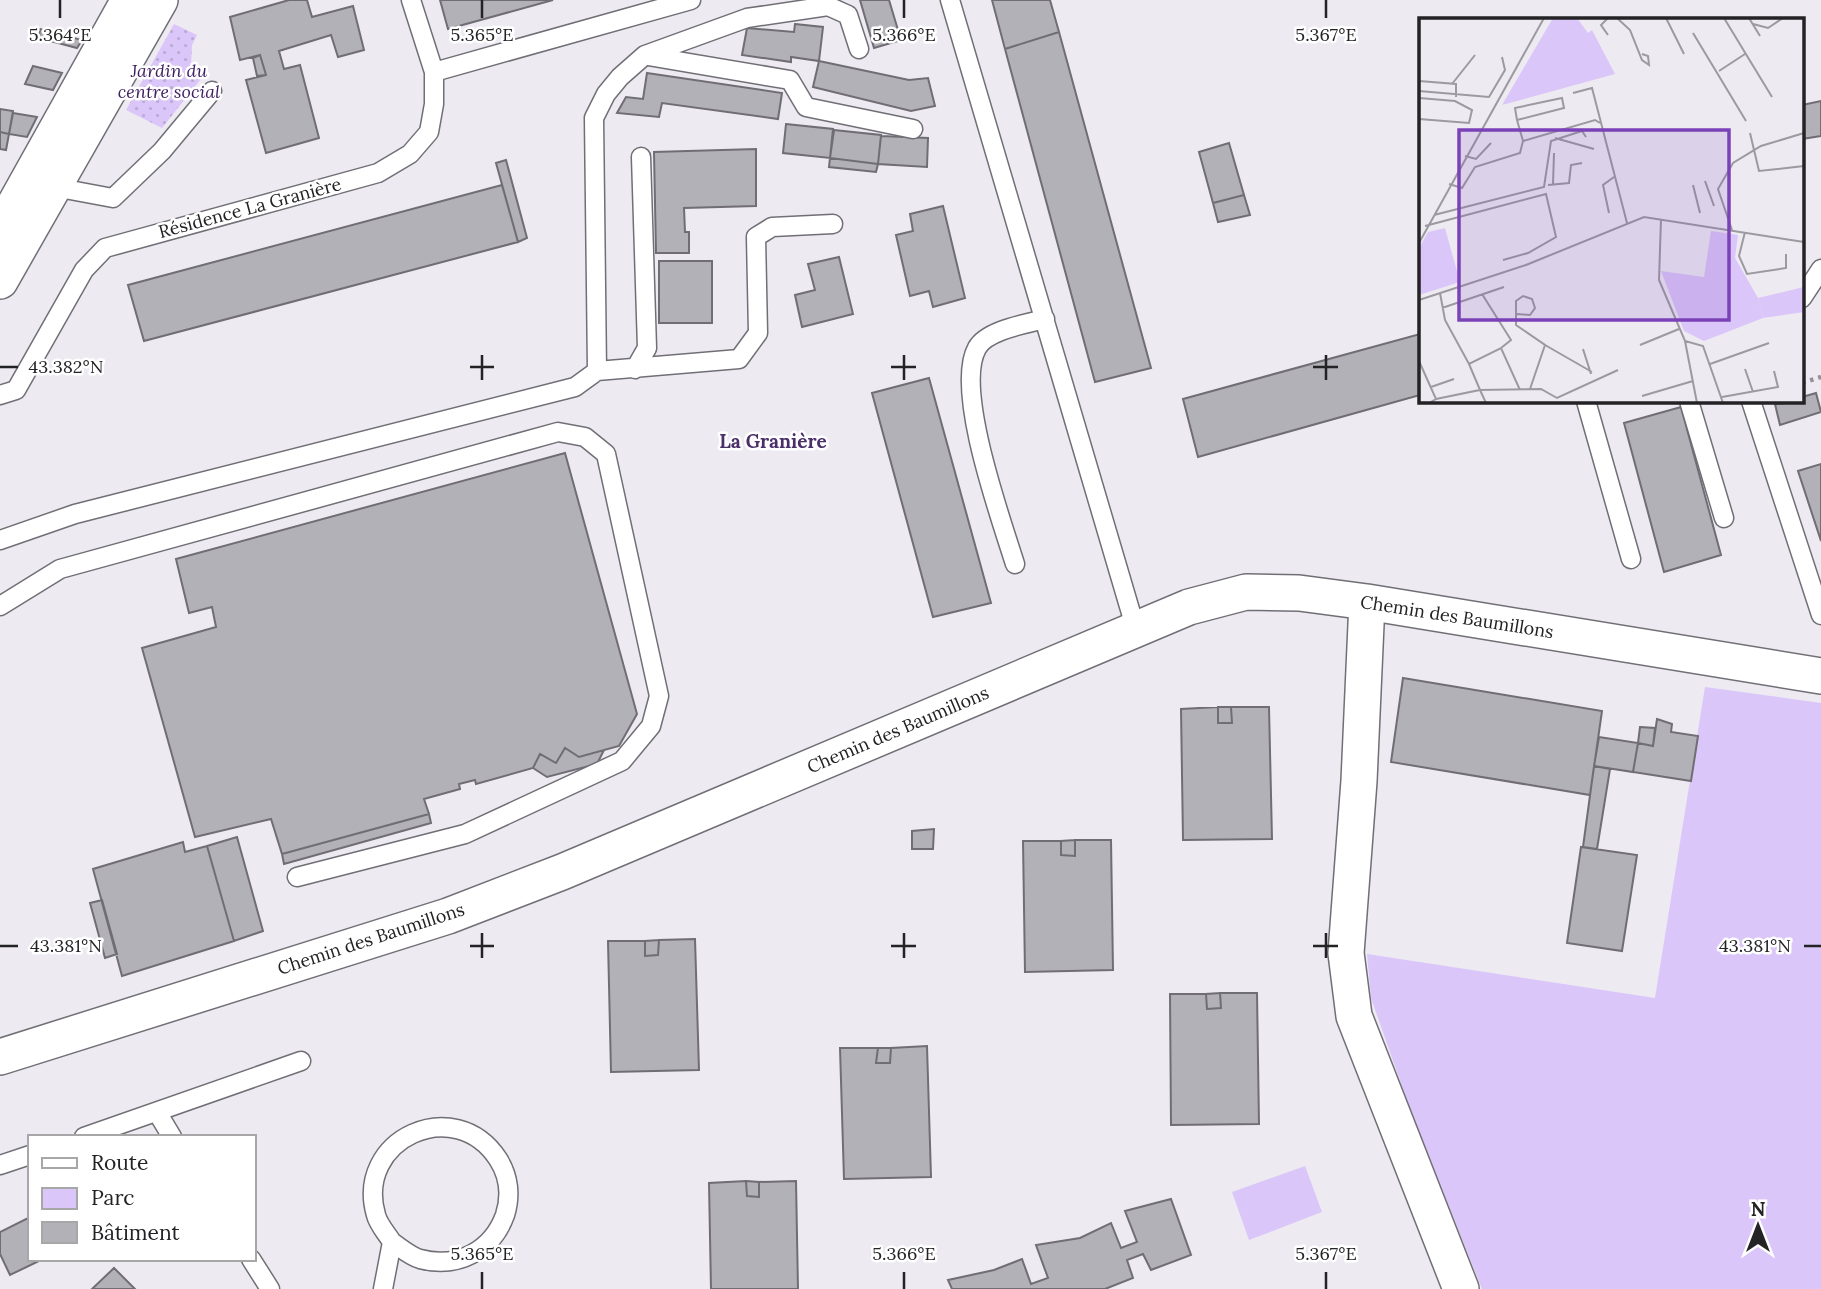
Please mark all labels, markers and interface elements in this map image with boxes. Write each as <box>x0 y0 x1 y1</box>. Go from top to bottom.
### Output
inset map <box>1419 18 1804 402</box>
text: 5.364°E <box>29 23 91 46</box>
text: 5.365°E <box>451 23 513 46</box>
text: 5.366°E <box>872 23 936 46</box>
text: 5.367°E <box>1295 23 1357 46</box>
park label: Jardin du centre social <box>118 59 220 103</box>
street label: Résidence La Granière <box>156 172 344 243</box>
text: 43.382°N <box>28 355 104 378</box>
district label: La Granière <box>719 429 827 453</box>
street label: Chemin des Baumillons <box>1359 590 1555 643</box>
street label: Chemin des Baumillons <box>803 681 992 778</box>
street label: Chemin des Baumillons <box>274 897 467 980</box>
text: 43.381°N <box>30 934 102 957</box>
text: 43.381°N <box>1719 934 1791 957</box>
legend <box>28 1135 256 1261</box>
text: Route <box>91 1149 148 1176</box>
text: Parc <box>91 1184 135 1211</box>
north arrow <box>1723 1191 1793 1261</box>
text: N <box>1751 1197 1766 1221</box>
text: Bâtiment <box>91 1219 180 1246</box>
text: 5.365°E <box>451 1242 513 1265</box>
text: 5.366°E <box>872 1242 936 1265</box>
text: 5.367°E <box>1295 1242 1357 1265</box>

